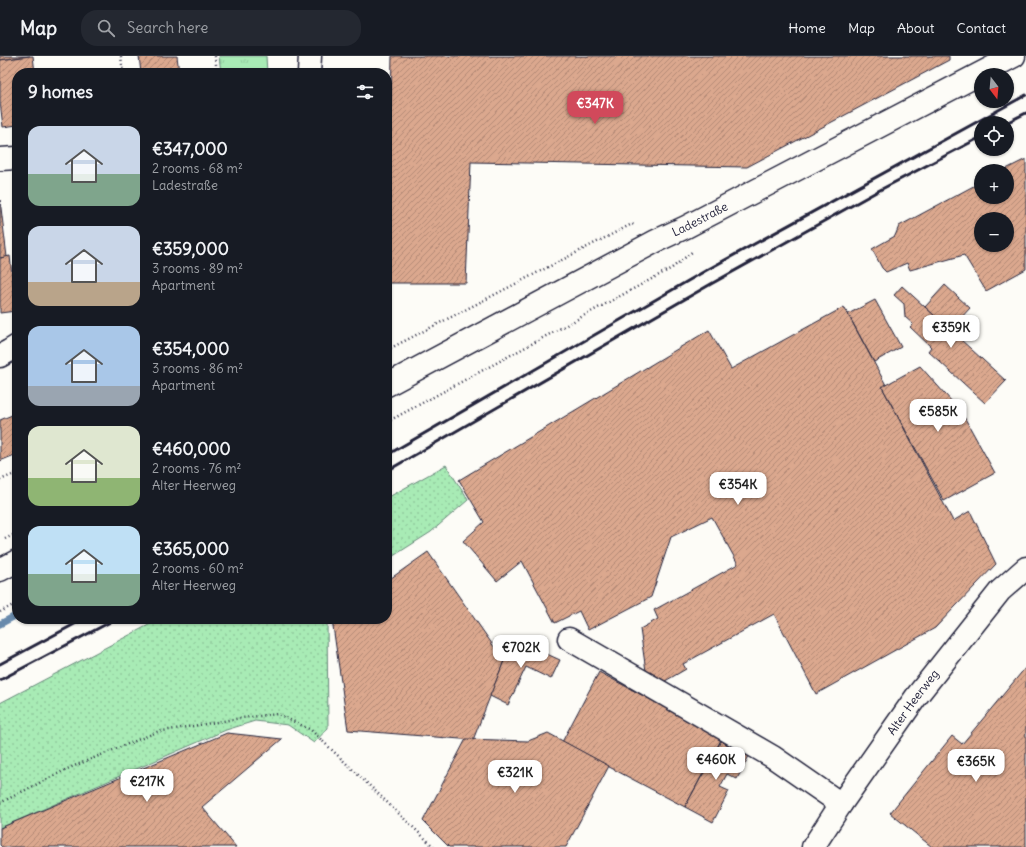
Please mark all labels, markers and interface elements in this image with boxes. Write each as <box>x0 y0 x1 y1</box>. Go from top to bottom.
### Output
search box <box>81 10 361 46</box>
text: Map <box>20 16 57 40</box>
icon: search <box>95 17 117 39</box>
text: Search here <box>127 18 208 37</box>
text: Home <box>788 19 826 37</box>
text: Map <box>848 19 875 37</box>
text: About <box>897 19 935 37</box>
text: Contact <box>957 19 1006 37</box>
north arrow <box>974 68 1014 108</box>
map controls <box>974 68 1014 252</box>
text: 9 homes <box>28 81 93 103</box>
icon: filters <box>354 81 376 103</box>
pin: €347K <box>567 91 623 125</box>
text: €347K <box>576 95 614 112</box>
button: locate <box>974 116 1014 156</box>
text: €347,000 <box>152 138 228 160</box>
icon: home <box>60 142 108 190</box>
text: 2 rooms · 68 m² <box>152 160 243 177</box>
button: + <box>974 164 1014 204</box>
text: Ladestraße <box>152 177 218 194</box>
street label: Ladestraße <box>669 199 730 240</box>
button: − <box>974 212 1014 252</box>
text: €359,000 <box>152 238 229 260</box>
icon: home <box>60 242 108 290</box>
text: 3 rooms · 89 m² <box>152 260 243 277</box>
text: Apartment <box>152 277 215 294</box>
pin: €359K <box>923 315 979 349</box>
text: €359K <box>932 319 970 336</box>
text: €354,000 <box>152 338 229 360</box>
icon: home <box>60 342 108 390</box>
text: 3 rooms · 86 m² <box>152 360 243 377</box>
text: Apartment <box>152 377 215 394</box>
pin: €585K <box>910 399 966 433</box>
text: €585K <box>919 403 957 420</box>
text: €460,000 <box>152 438 231 460</box>
icon: home <box>60 442 108 490</box>
text: 2 rooms · 76 m² <box>152 460 241 477</box>
pin: €354K <box>710 472 766 506</box>
text: €354K <box>719 476 757 493</box>
text: Alter Heerweg <box>152 477 236 494</box>
text: €365,000 <box>152 538 229 560</box>
icon: home <box>60 542 108 590</box>
text: 2 rooms · 60 m² <box>152 560 244 577</box>
text: Alter Heerweg <box>152 577 236 594</box>
pin: €702K <box>493 635 549 669</box>
text: €702K <box>502 639 540 656</box>
street label: Alter Heerweg <box>884 666 942 738</box>
pin: €460K <box>688 747 744 781</box>
pin: €365K <box>948 749 1004 783</box>
text: €460K <box>696 751 736 768</box>
text: €365K <box>957 753 995 770</box>
pin: €321K <box>487 760 543 794</box>
text: €321K <box>497 764 533 781</box>
pin: €217K <box>119 769 175 803</box>
text: €217K <box>129 773 165 790</box>

